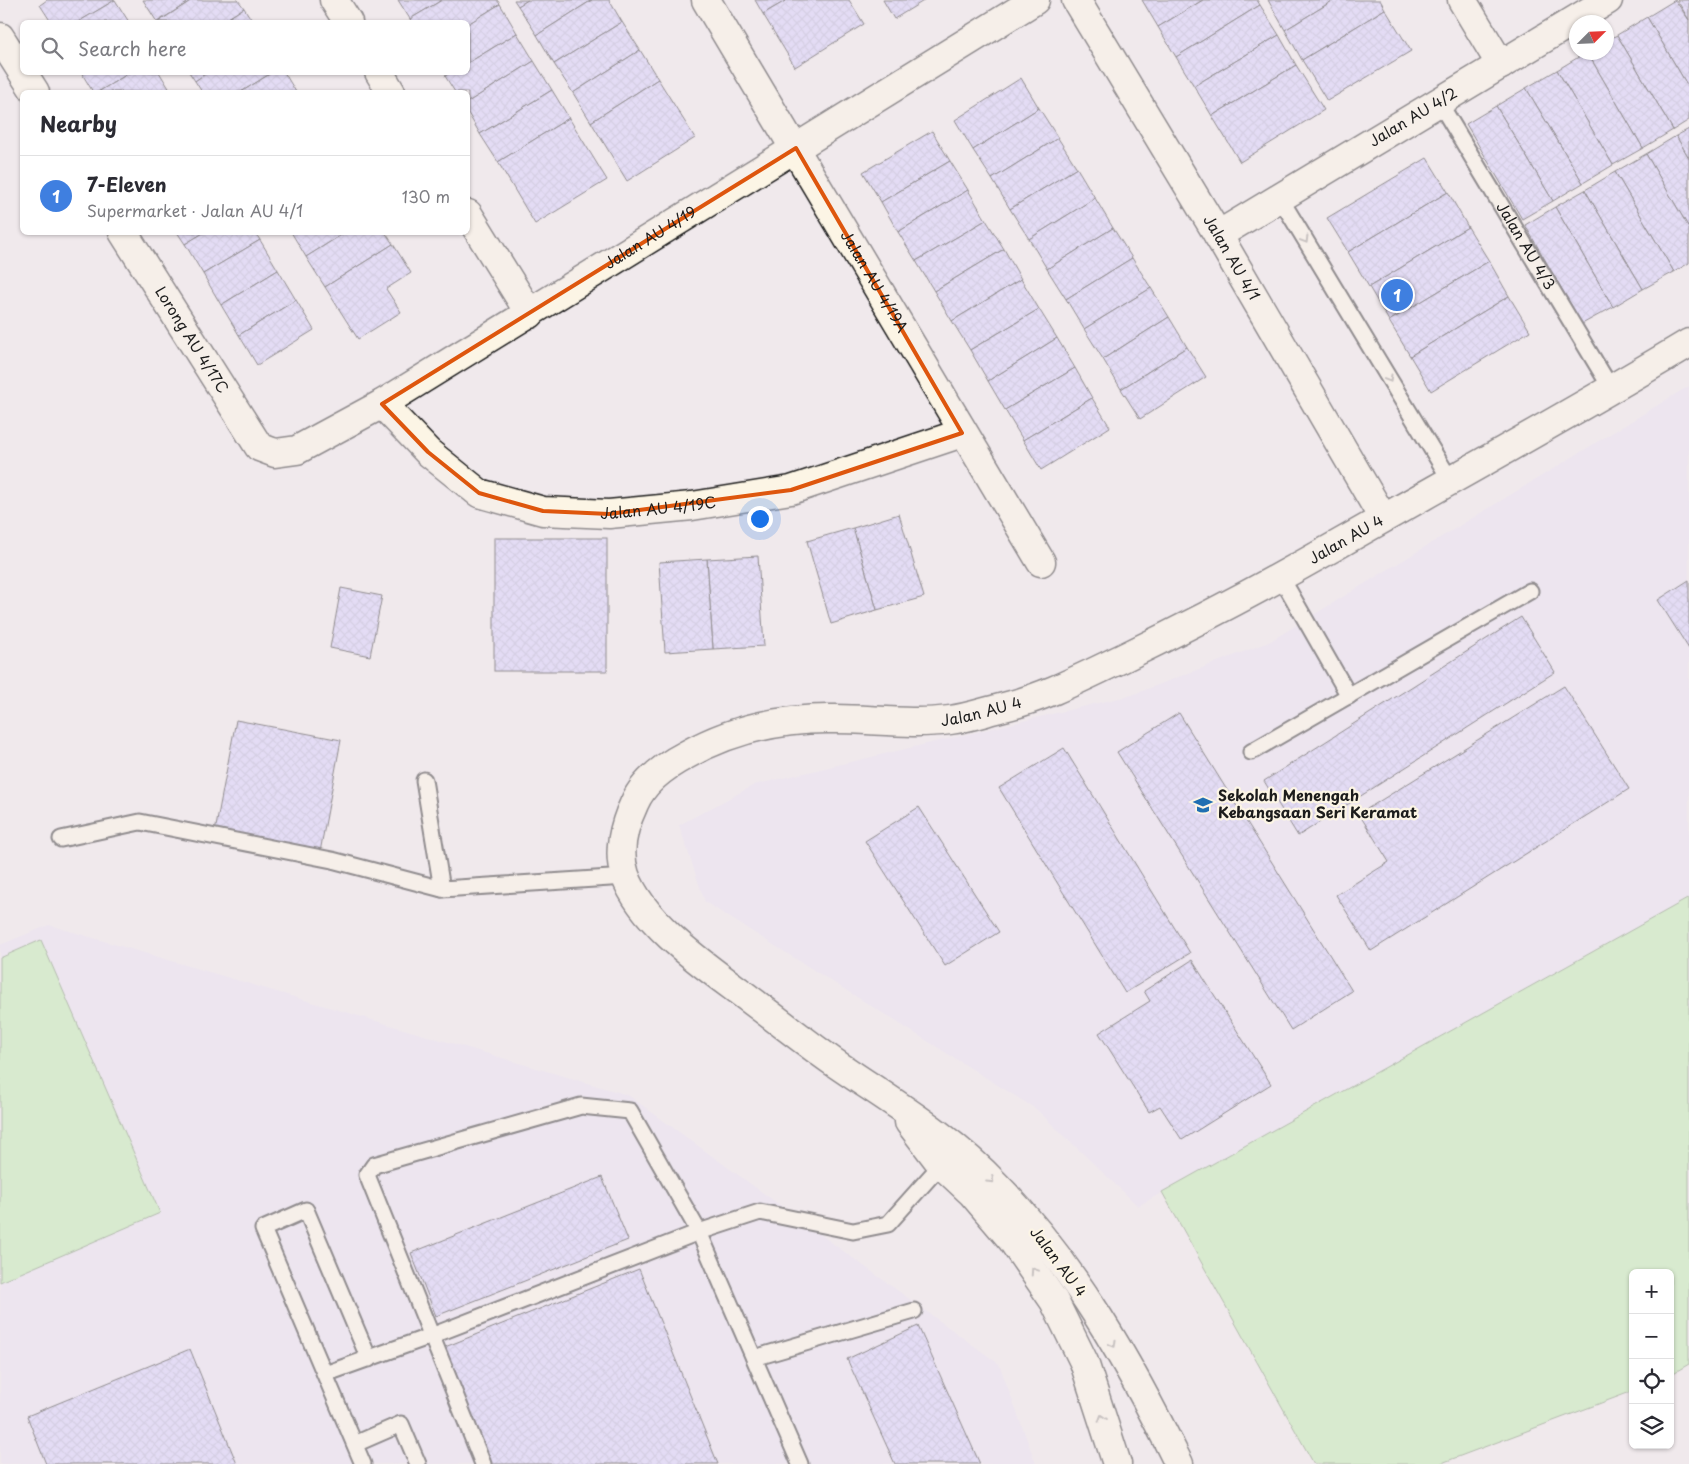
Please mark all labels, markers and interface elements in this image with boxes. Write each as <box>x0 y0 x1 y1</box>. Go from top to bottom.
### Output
north arrow <box>1569 15 1614 60</box>
search box <box>20 20 470 75</box>
icon: search <box>38 34 66 62</box>
text: Search here <box>78 34 187 62</box>
street label: Jalan AU 4/2 <box>1364 81 1461 152</box>
text: Nearby <box>40 107 117 139</box>
text: 7-Eleven <box>87 170 167 198</box>
text: 1 <box>52 184 60 208</box>
text: 130 m <box>402 184 450 208</box>
street label: Jalan AU 4/3 <box>1492 197 1562 293</box>
text: Supermarket · Jalan AU 4/1 <box>87 198 303 222</box>
street label: Jalan AU 4/19 <box>599 199 700 274</box>
street label: Jalan AU 4/1 <box>1198 210 1267 304</box>
street label: Jalan AU 4/19A <box>836 226 915 336</box>
one-way arrow <box>1299 234 1309 243</box>
pin: 1 <box>1381 276 1413 314</box>
street label: Lorong AU 4/17C <box>150 281 235 397</box>
one-way arrow <box>1383 374 1393 383</box>
street label: Jalan AU 4/19C <box>600 489 717 524</box>
your location <box>747 506 773 532</box>
street label: Jalan AU 4 <box>1304 508 1387 569</box>
street label: Jalan AU 4 <box>940 690 1024 731</box>
place label: Sekolah Menengah Kebangsaan Seri Keramat <box>1218 783 1417 823</box>
school or university icon: Sekolah Menengah Kebangsaan Seri Keramat <box>1192 794 1214 816</box>
one-way arrow <box>985 1174 994 1183</box>
street label: Jalan AU 4 <box>1025 1221 1093 1301</box>
one-way arrow <box>1031 1267 1040 1277</box>
map controls <box>1629 1269 1674 1449</box>
button: + <box>1629 1269 1674 1314</box>
button: − <box>1629 1314 1674 1359</box>
one-way arrow <box>1107 1338 1117 1347</box>
button: locate <box>1629 1359 1674 1404</box>
button: layers <box>1629 1404 1674 1449</box>
one-way arrow <box>1097 1414 1107 1422</box>

